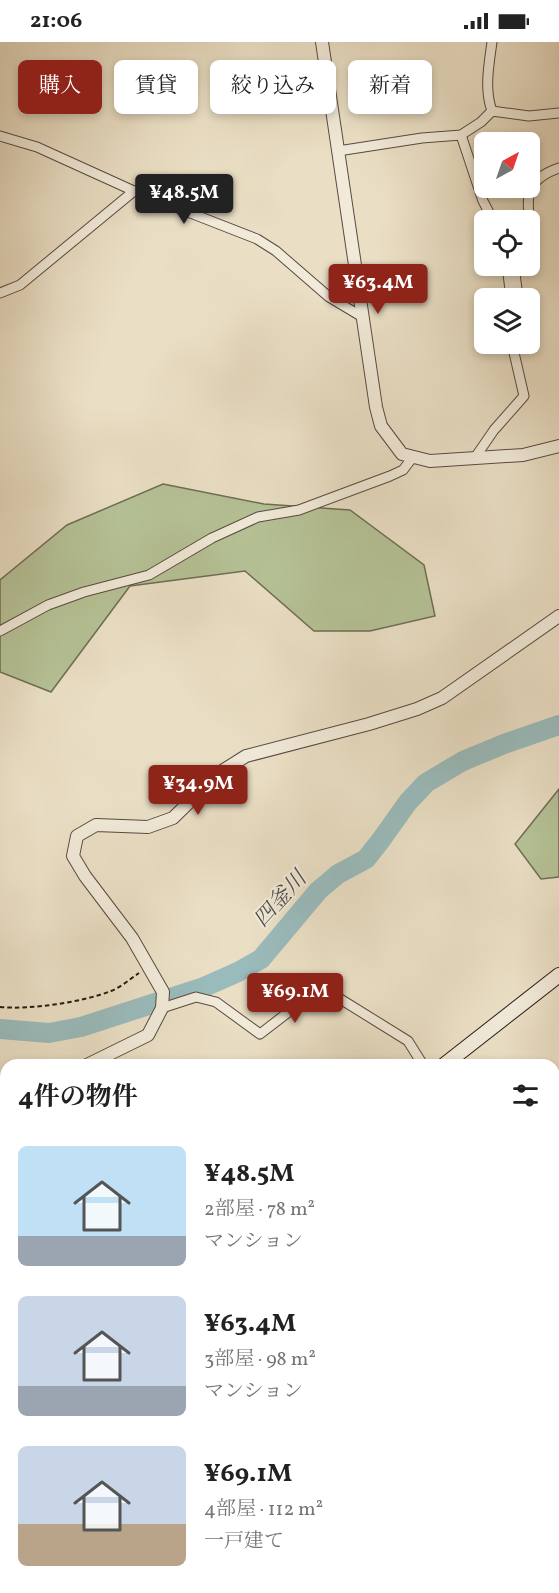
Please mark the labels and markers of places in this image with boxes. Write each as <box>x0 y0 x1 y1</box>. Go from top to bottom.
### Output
pin: ¥48.5M <box>135 174 233 225</box>
pin: ¥63.4M <box>329 264 427 315</box>
pin: ¥34.9M <box>149 765 247 816</box>
pin: ¥69.1M <box>246 973 344 1024</box>

